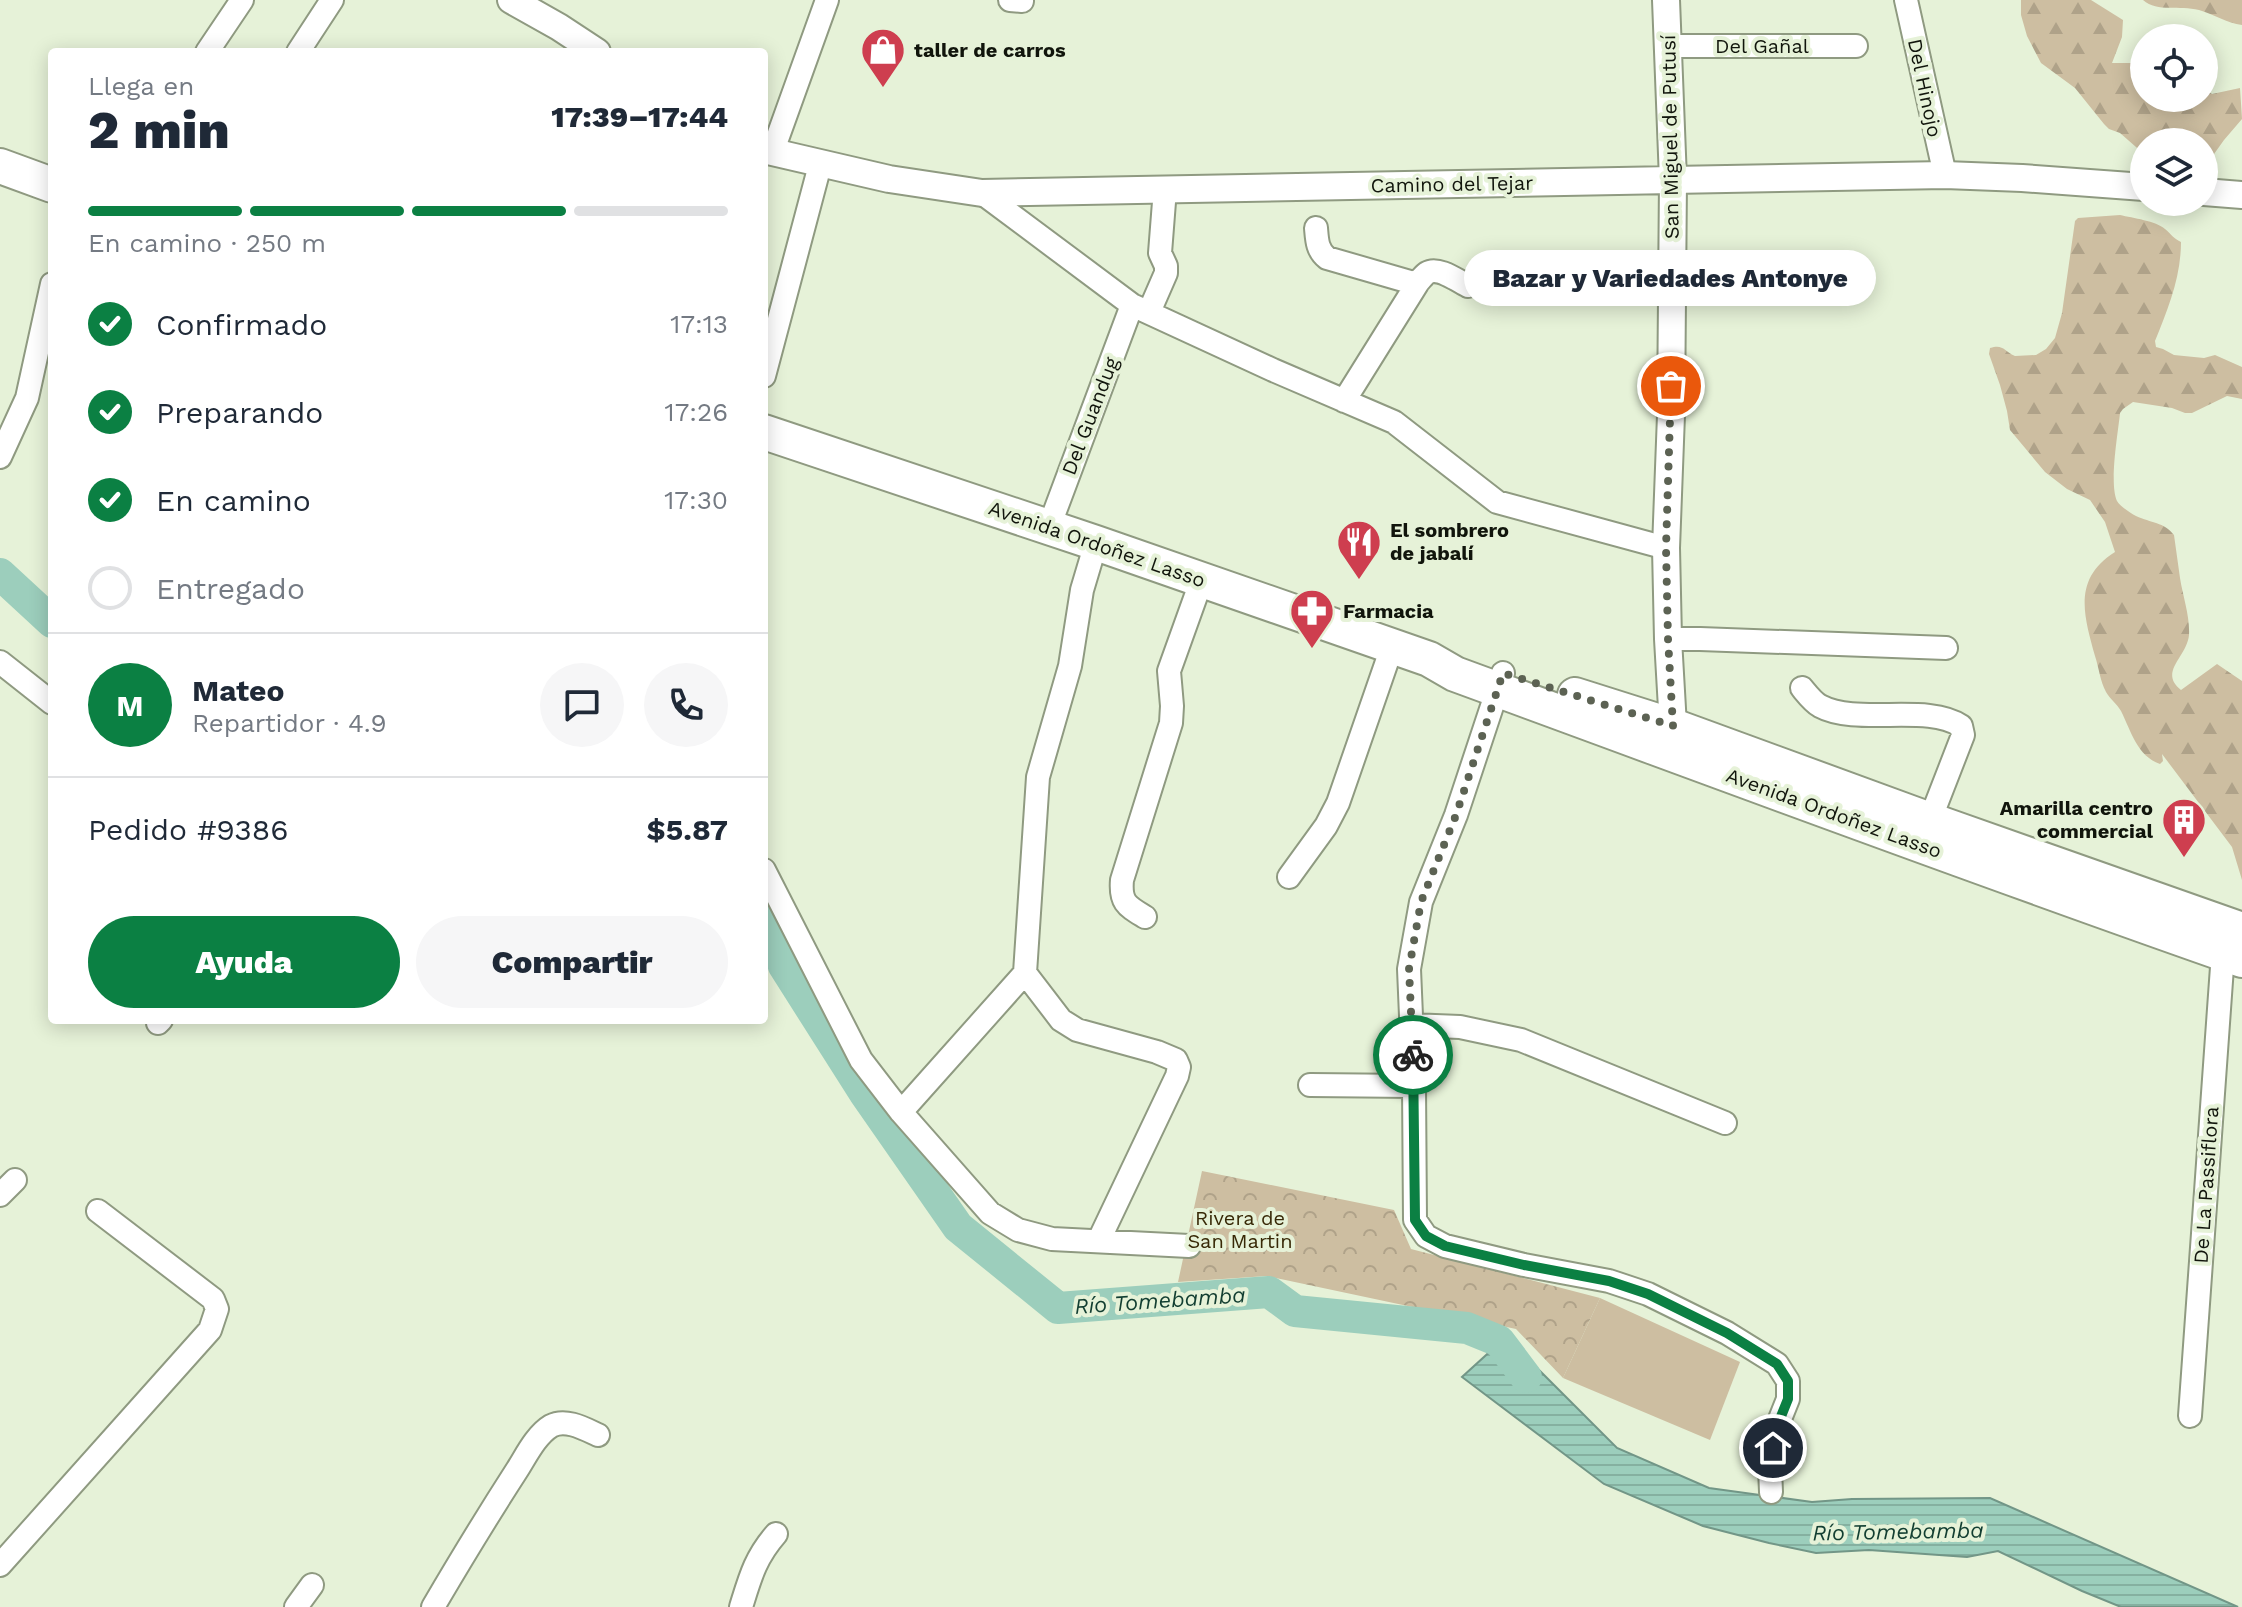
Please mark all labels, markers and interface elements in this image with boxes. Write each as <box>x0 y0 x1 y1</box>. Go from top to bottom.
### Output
map controls <box>2130 24 2218 216</box>
button: locate <box>2130 24 2218 112</box>
shop icon: taller de carros <box>859 26 907 89</box>
street label: Del Gañal <box>1715 34 1809 58</box>
street label: San Miguel de Putusí <box>1656 35 1684 239</box>
street label: Del Hinojo <box>1903 37 1947 139</box>
place label: taller de carros <box>914 38 1066 62</box>
text: Llega en <box>88 71 194 101</box>
text: 17:39–17:44 <box>551 99 728 134</box>
text: 2 min <box>88 100 230 161</box>
button: layers <box>2130 128 2218 216</box>
street label: Camino del Tejar <box>1370 171 1534 197</box>
text: En camino · 250 m <box>88 228 326 258</box>
callout: Bazar y Variedades Antonye <box>1465 250 1877 306</box>
text: Bazar y Variedades Antonye <box>1492 263 1848 293</box>
icon: check <box>88 302 132 346</box>
text: Confirmado <box>156 307 327 342</box>
text: 17:13 <box>670 309 728 339</box>
pin <box>1637 352 1705 420</box>
street label: Del Guandug <box>1057 353 1124 478</box>
icon: bag <box>1649 364 1693 408</box>
icon: check <box>88 390 132 434</box>
text: Preparando <box>156 395 323 430</box>
text: 17:26 <box>665 397 728 427</box>
icon: check <box>88 478 132 522</box>
text: En camino <box>156 483 311 518</box>
text: 17:30 <box>664 485 728 515</box>
street label: Avenida Ordoñez Lasso <box>986 496 1208 592</box>
restaurant icon: El sombrero de jabalí <box>1335 518 1383 581</box>
place label: El sombrero de jabalí <box>1390 518 1509 565</box>
text: Entregado <box>156 571 305 606</box>
pharmacy icon: Farmacia <box>1288 587 1336 650</box>
place label: Farmacia <box>1343 599 1434 623</box>
button: chat <box>540 663 624 747</box>
button: phone <box>644 663 728 747</box>
text: Mateo <box>192 673 284 708</box>
text: M <box>116 688 144 723</box>
text: Repartidor · 4.9 <box>192 708 387 738</box>
street label: Avenida Ordoñez Lasso <box>1723 763 1945 863</box>
place label: Amarilla centro commercial <box>2000 796 2153 843</box>
building icon: Amarilla centro commercial <box>2160 796 2208 859</box>
text: Pedido #9386 <box>88 812 288 847</box>
text: $5.87 <box>647 812 728 847</box>
button: Ayuda <box>88 916 400 1008</box>
button: Compartir <box>416 916 728 1008</box>
courier <box>1373 1015 1453 1095</box>
icon: bike <box>1391 1033 1435 1077</box>
street label: De La Passiflora <box>2189 1106 2223 1264</box>
park label: Rivera de San Martin <box>1187 1206 1293 1253</box>
water label: Río Tomebamba <box>1074 1282 1246 1319</box>
pin <box>1739 1414 1807 1482</box>
icon: home <box>1751 1426 1795 1470</box>
water label: Río Tomebamba <box>1812 1518 1984 1545</box>

